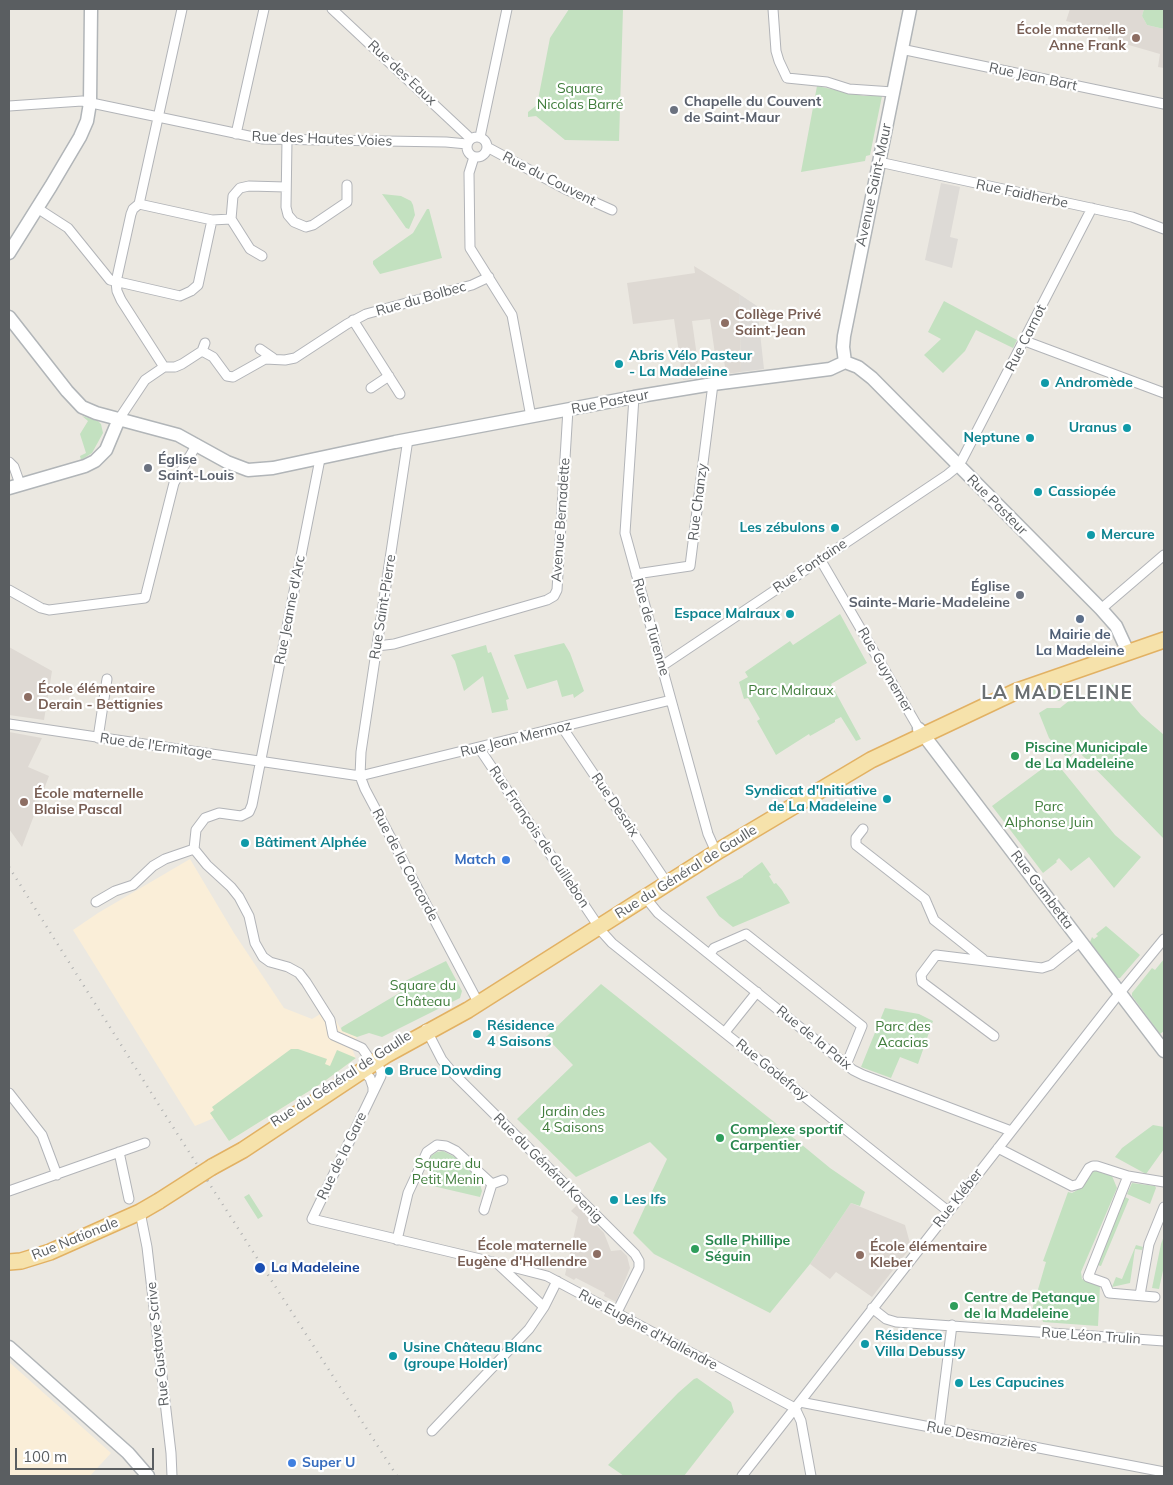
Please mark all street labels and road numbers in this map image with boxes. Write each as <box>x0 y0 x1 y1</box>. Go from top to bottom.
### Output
street label: Rue des Eaux <box>364 37 440 109</box>
street label: Rue Jean Bart <box>987 59 1079 95</box>
street label: Avenue Saint-Maur <box>853 122 895 248</box>
street label: Rue des Hautes Voies <box>251 128 393 150</box>
street label: Rue du Couvent <box>500 148 598 210</box>
street label: Rue Faidherbe <box>974 176 1070 212</box>
street label: Rue du Bolbec <box>374 278 468 320</box>
street label: Rue Carnot <box>1002 302 1050 374</box>
street label: Rue Pasteur <box>570 386 650 418</box>
street label: Avenue Bernadette <box>548 457 574 583</box>
street label: Rue Chanzy <box>685 462 711 542</box>
street label: Rue Pasteur <box>963 471 1031 539</box>
street label: Rue Fontaine <box>770 535 850 597</box>
street label: Rue Saint-Pierre <box>366 553 400 661</box>
street label: Rue Jeanne d'Arc <box>271 554 309 666</box>
street label: Rue de Turenne <box>629 576 673 678</box>
street label: Rue Guynemer <box>854 624 916 716</box>
street label: Rue Jean Mermoz <box>459 717 573 761</box>
street label: Rue de l'Ermitage <box>99 730 213 762</box>
street label: Rue François de Guillebon <box>485 763 593 911</box>
street label: Rue Desaix <box>588 770 642 840</box>
street label: Rue de la Concorde <box>368 806 442 924</box>
street label: Rue du Général de Gaulle <box>612 821 760 923</box>
street label: Rue Gambetta <box>1007 847 1077 933</box>
street label: Rue de la Paix <box>773 1002 855 1074</box>
street label: Rue du Général de Gaulle <box>268 1027 414 1131</box>
street label: Rue Godefroy <box>732 1036 812 1104</box>
street label: Rue de la Gare <box>314 1109 370 1203</box>
street label: Rue du Général Koenig <box>490 1110 606 1226</box>
street label: Rue Kléber <box>930 1165 986 1231</box>
street label: Rue Nationale <box>29 1214 121 1264</box>
street label: Rue Gustave Scrive <box>143 1281 173 1407</box>
street label: Rue Eugène d'Hallendre <box>576 1286 720 1374</box>
street label: Rue Léon Trulin <box>1041 1324 1141 1348</box>
street label: Rue Desmazières <box>925 1418 1039 1456</box>

